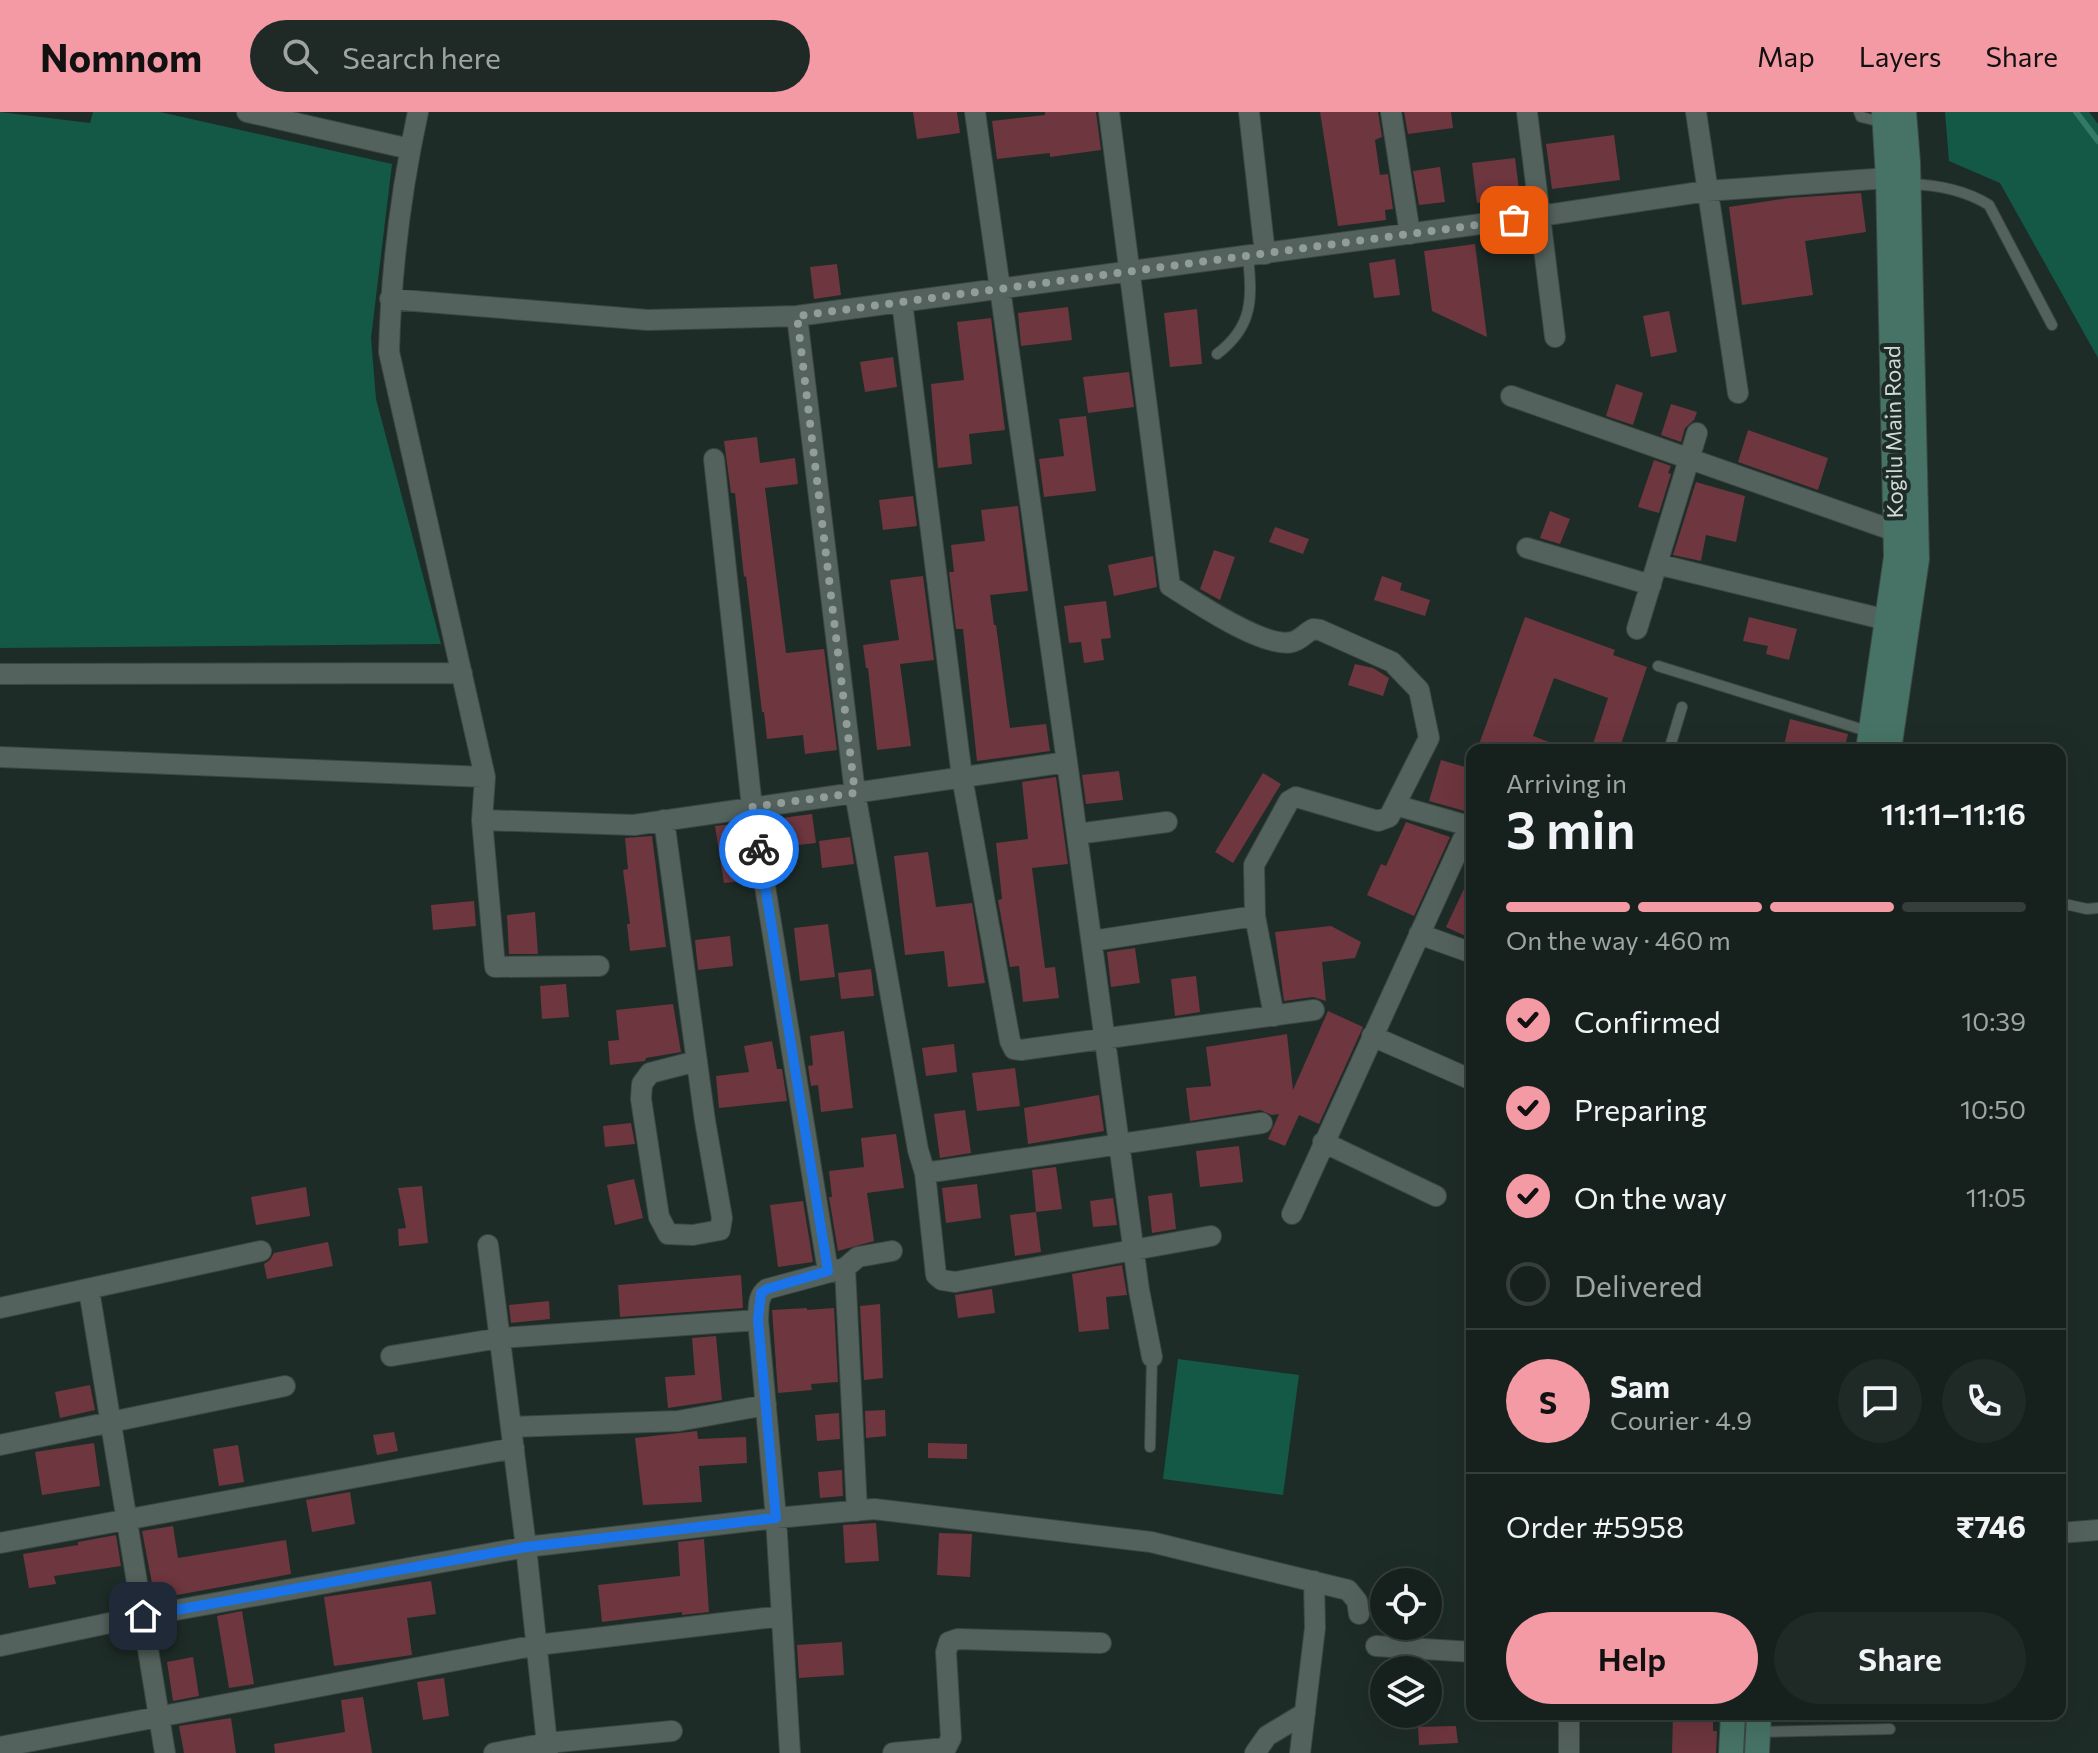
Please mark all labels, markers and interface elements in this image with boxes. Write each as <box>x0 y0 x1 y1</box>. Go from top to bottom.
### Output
search box <box>250 20 810 92</box>
text: Nomnom <box>40 33 202 80</box>
icon: search <box>278 34 322 78</box>
text: Search here <box>342 38 501 75</box>
text: Map <box>1757 39 1815 73</box>
text: Layers <box>1859 39 1941 73</box>
text: Share <box>1985 39 2058 73</box>
pin <box>1480 186 1548 254</box>
icon: bag <box>1492 198 1536 242</box>
street label: Kogilu Main Road <box>1878 345 1908 519</box>
text: Arriving in <box>1506 767 1627 798</box>
text: 11:11–11:16 <box>1881 794 2026 831</box>
text: 3 min <box>1506 796 1635 860</box>
courier <box>719 809 799 889</box>
icon: bike <box>737 827 781 871</box>
text: On the way · 460 m <box>1506 924 1731 955</box>
icon: check <box>1506 998 1550 1042</box>
text: Confirmed <box>1574 1002 1721 1039</box>
text: 10:39 <box>1961 1005 2026 1036</box>
icon: check <box>1506 1086 1550 1130</box>
text: Preparing <box>1574 1090 1707 1127</box>
text: 10:50 <box>1960 1093 2026 1124</box>
icon: check <box>1506 1174 1550 1218</box>
text: On the way <box>1574 1178 1727 1215</box>
text: 11:05 <box>1966 1181 2026 1212</box>
text: Delivered <box>1574 1266 1703 1303</box>
button: chat <box>1838 1359 1922 1443</box>
button: phone <box>1942 1359 2026 1443</box>
text: Sam <box>1610 1367 1670 1404</box>
text: S <box>1539 1383 1557 1420</box>
text: Courier · 4.9 <box>1610 1404 1752 1435</box>
text: Order #5958 <box>1506 1507 1684 1544</box>
text: ₹746 <box>1956 1507 2026 1544</box>
map controls <box>1370 1568 1442 1728</box>
button: locate <box>1370 1568 1442 1640</box>
pin <box>109 1582 177 1650</box>
icon: home <box>121 1594 165 1638</box>
button: Help <box>1506 1612 1758 1704</box>
button: Share <box>1774 1612 2026 1704</box>
button: layers <box>1370 1656 1442 1728</box>

